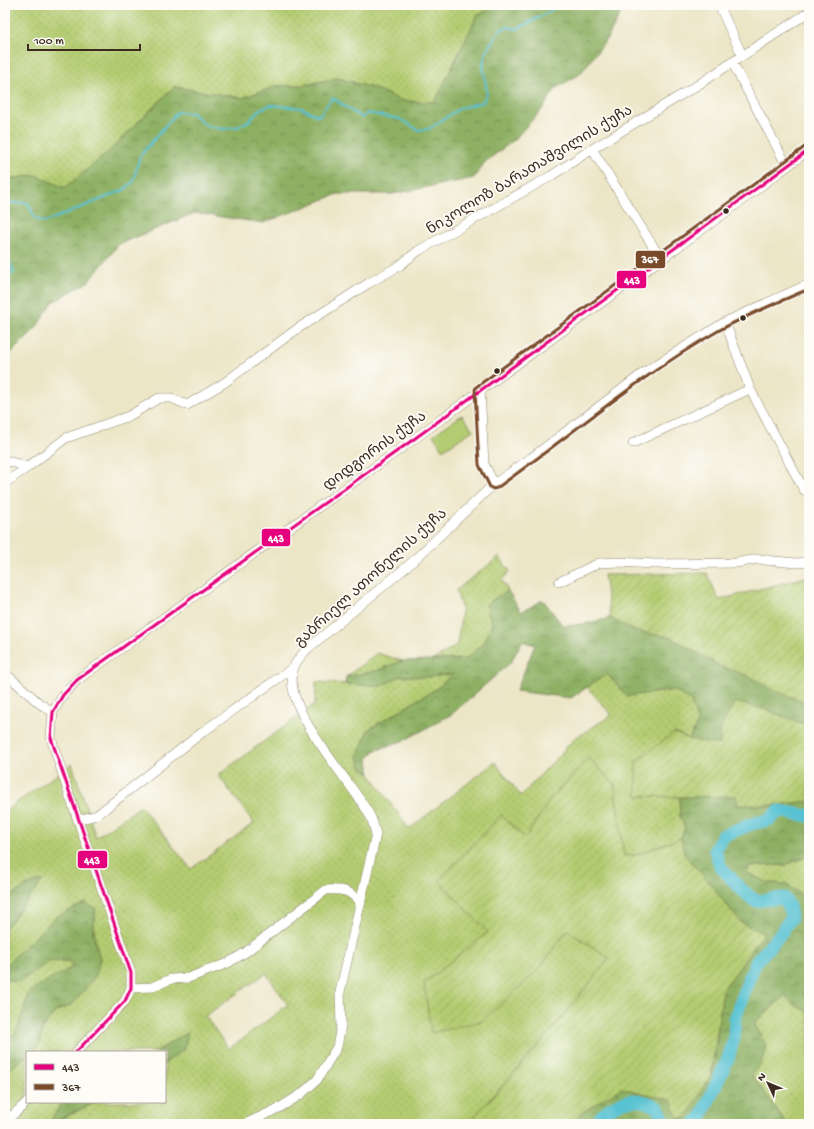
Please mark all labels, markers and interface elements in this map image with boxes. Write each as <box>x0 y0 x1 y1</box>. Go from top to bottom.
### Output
scale bar <box>28 26 140 52</box>
text: 100 m <box>33 35 64 49</box>
street label: ნიკოლოზ ბარათაშვილის ქუჩა <box>424 102 636 239</box>
unlabelled marker <box>721 206 731 216</box>
line badge: 367 <box>635 250 666 269</box>
text: 367 <box>640 255 660 267</box>
line badge: 443 <box>616 270 647 289</box>
text: 443 <box>623 276 640 288</box>
unlabelled marker <box>738 313 748 323</box>
unlabelled marker <box>492 366 502 376</box>
street label: დიდგორის ქუჩა <box>320 408 431 495</box>
street label: გაბრიელ ათონელის ქუჩა <box>291 505 451 652</box>
line badge: 443 <box>261 528 291 547</box>
text: 443 <box>267 534 284 546</box>
line badge: 443 <box>77 850 108 869</box>
text: 443 <box>83 856 100 868</box>
legend <box>26 1051 166 1103</box>
text: 443 <box>62 1062 80 1076</box>
north arrow <box>748 1063 788 1103</box>
text: N <box>755 1071 769 1084</box>
text: 367 <box>61 1082 81 1096</box>

